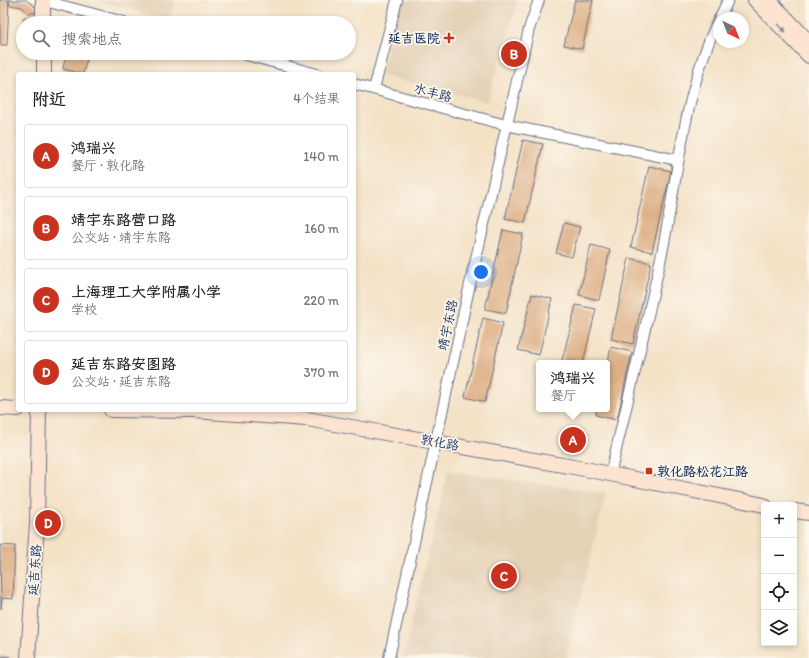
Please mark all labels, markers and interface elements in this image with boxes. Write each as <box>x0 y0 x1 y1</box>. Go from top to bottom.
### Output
north arrow <box>713 12 749 48</box>
search box <box>16 16 356 60</box>
one-way arrow <box>777 23 787 33</box>
icon: search <box>30 27 52 49</box>
text: 搜索地点 <box>62 30 122 48</box>
place label: 延吉医院 <box>388 31 440 46</box>
marker: 延吉医院 <box>443 32 455 44</box>
pin: B <box>501 39 527 69</box>
street label: 水丰路 <box>412 80 454 105</box>
text: 附近 <box>32 89 66 109</box>
text: 4个结果 <box>293 91 340 106</box>
text: 鸿瑞兴 <box>71 139 116 157</box>
text: A <box>42 149 50 164</box>
text: 140 m <box>303 149 339 164</box>
text: 餐厅 · 敦化路 <box>71 158 145 173</box>
text: 靖宇东路营口路 <box>71 211 176 229</box>
text: B <box>42 221 50 236</box>
text: 160 m <box>304 221 339 236</box>
text: 公交站 · 靖宇东路 <box>71 230 171 245</box>
your location <box>471 262 491 282</box>
text: 上海理工大学附属小学 <box>71 283 221 301</box>
text: C <box>42 293 50 308</box>
text: 220 m <box>303 293 339 308</box>
street label: 靖宇东路 <box>435 298 460 352</box>
text: 学校 <box>71 302 97 317</box>
text: 延吉东路安图路 <box>71 355 176 373</box>
popup <box>536 360 610 412</box>
text: D <box>42 365 50 380</box>
text: 370 m <box>304 365 339 380</box>
text: 鸿瑞兴 <box>550 369 596 387</box>
text: 公交站 · 延吉东路 <box>71 374 171 389</box>
text: 餐厅 <box>550 388 577 403</box>
pin: A <box>560 425 586 455</box>
street label: 敦化路 <box>419 432 460 453</box>
place label: 敦化路松花江路 <box>657 464 748 479</box>
marker: 敦化路松花江路 <box>644 466 654 476</box>
map controls <box>761 502 797 646</box>
button: + <box>761 502 797 538</box>
pin: D <box>35 508 61 538</box>
button: − <box>761 538 797 574</box>
street label: 延吉东路 <box>25 544 44 597</box>
pin: C <box>491 561 517 591</box>
button: locate <box>761 574 797 610</box>
button: layers <box>761 610 797 646</box>

